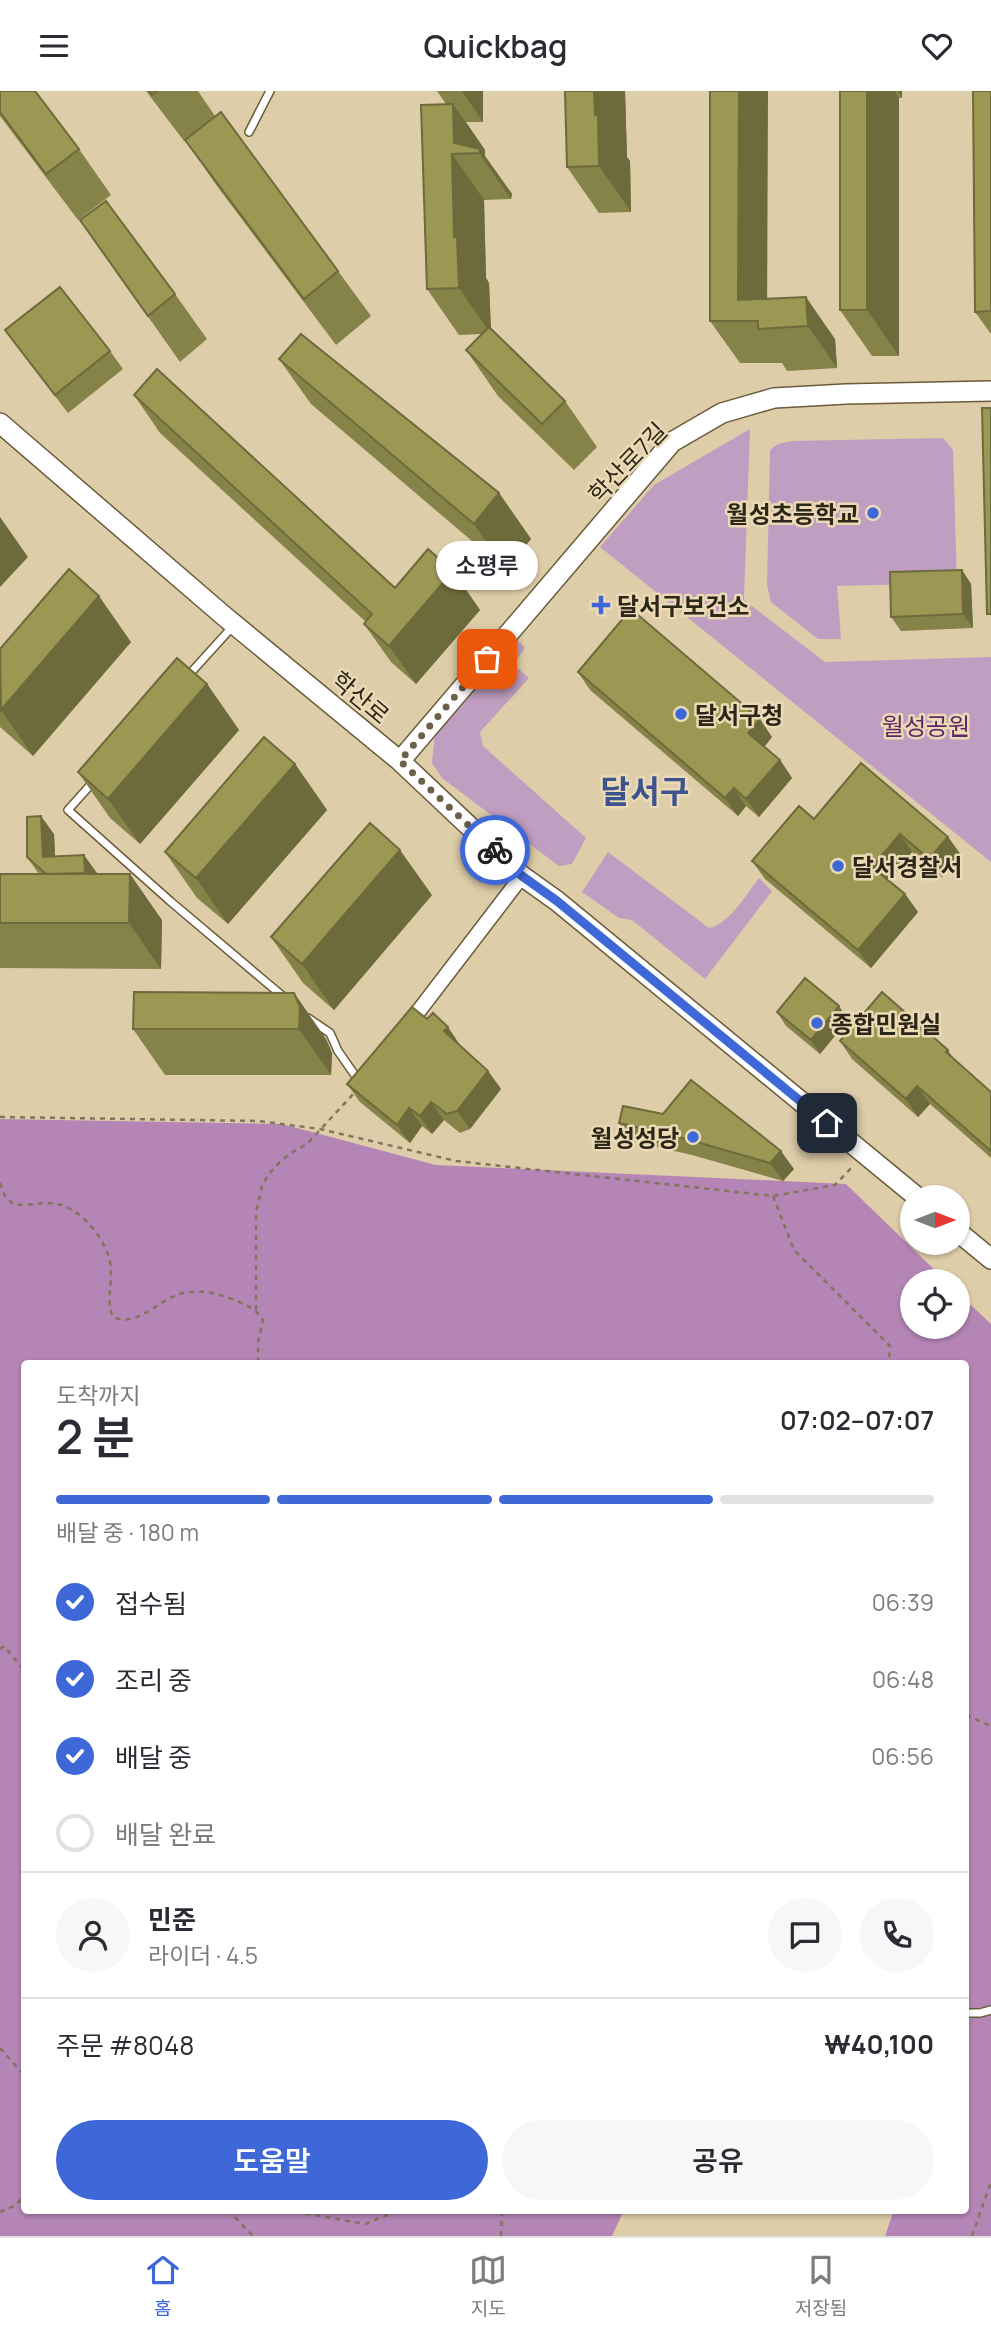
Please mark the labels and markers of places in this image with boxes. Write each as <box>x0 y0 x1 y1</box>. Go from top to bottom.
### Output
place label: 월성초등학교 <box>727 497 859 530</box>
marker: 월성초등학교 <box>865 505 881 521</box>
callout: 소평루 <box>436 540 538 589</box>
place label: 달서구보건소 <box>617 589 749 622</box>
marker: 달서구보건소 <box>591 595 611 615</box>
pin <box>457 629 517 689</box>
place label: 달서구청 <box>695 698 783 731</box>
marker: 달서구청 <box>673 706 689 722</box>
place label: 달서경찰서 <box>852 850 962 883</box>
marker: 달서경찰서 <box>830 858 846 874</box>
place label: 종합민원실 <box>831 1007 941 1040</box>
marker: 종합민원실 <box>809 1015 825 1031</box>
pin <box>797 1093 857 1153</box>
place label: 월성성당 <box>591 1121 679 1154</box>
marker: 월성성당 <box>685 1129 701 1145</box>

